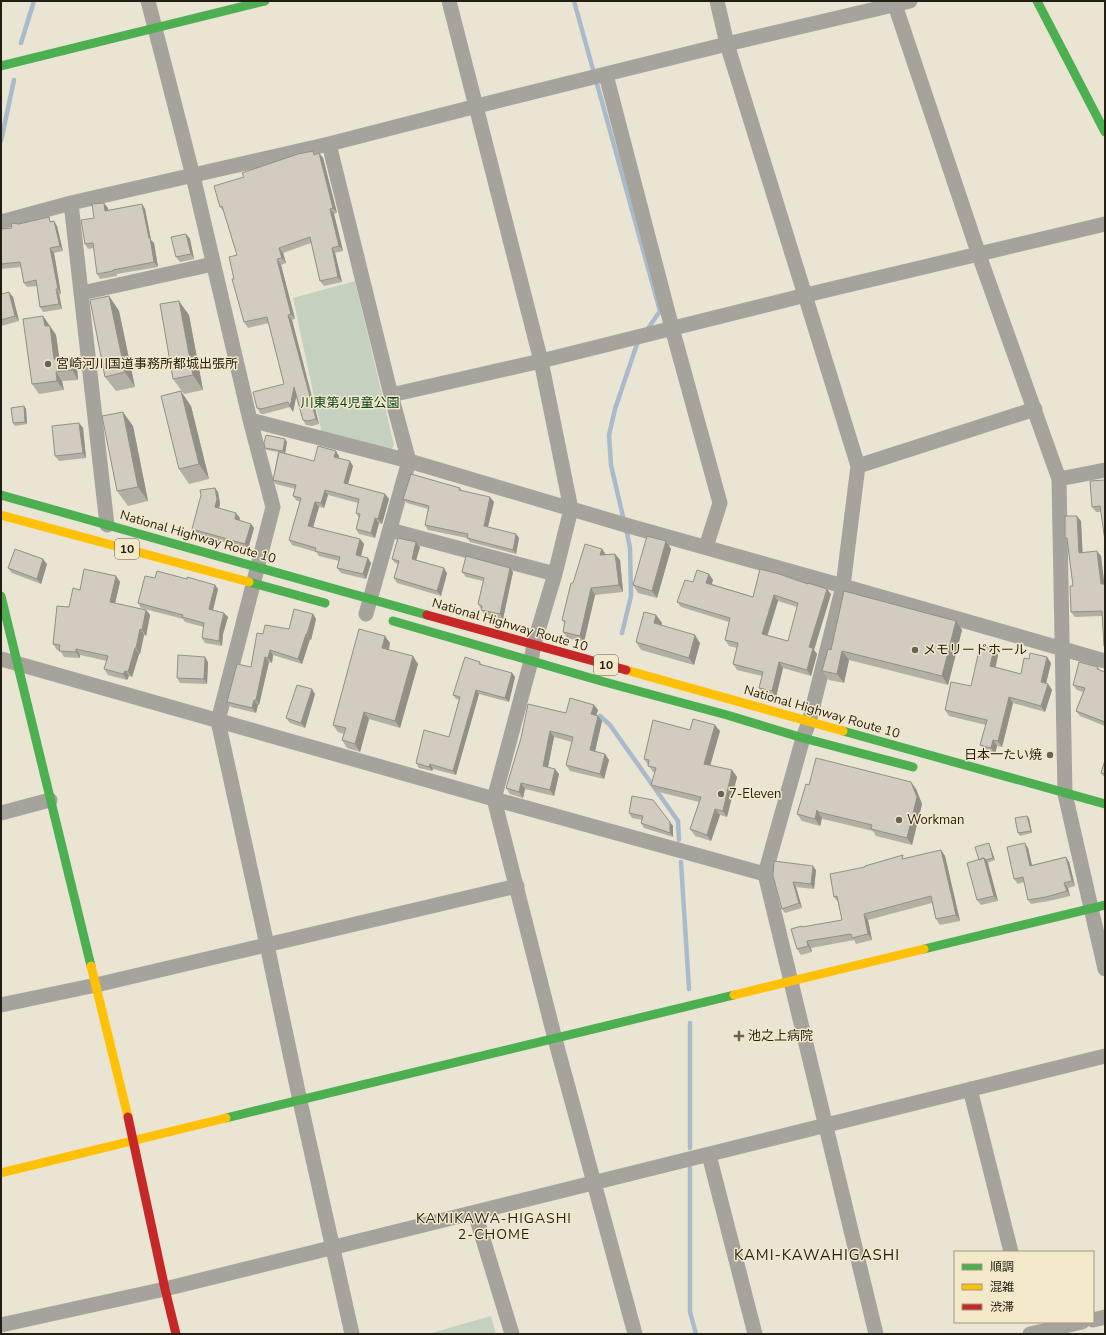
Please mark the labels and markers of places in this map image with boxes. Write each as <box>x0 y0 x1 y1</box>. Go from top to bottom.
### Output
place label: 宮崎河川国道事務所都城出張所 <box>56 355 238 373</box>
marker: 宮崎河川国道事務所都城出張所 <box>43 359 53 369</box>
place label: メモリードホール <box>923 641 1027 659</box>
marker: メモリードホール <box>910 645 920 655</box>
place label: 日本一たい焼 <box>964 746 1042 764</box>
marker: 日本一たい焼 <box>1045 750 1055 760</box>
place label: 7-Eleven <box>729 785 781 803</box>
marker: 7-Eleven <box>716 789 726 799</box>
place label: Workman <box>907 811 964 829</box>
marker: Workman <box>894 815 904 825</box>
place label: 池之上病院 <box>748 1027 813 1045</box>
marker: 池之上病院 <box>733 1030 745 1042</box>

